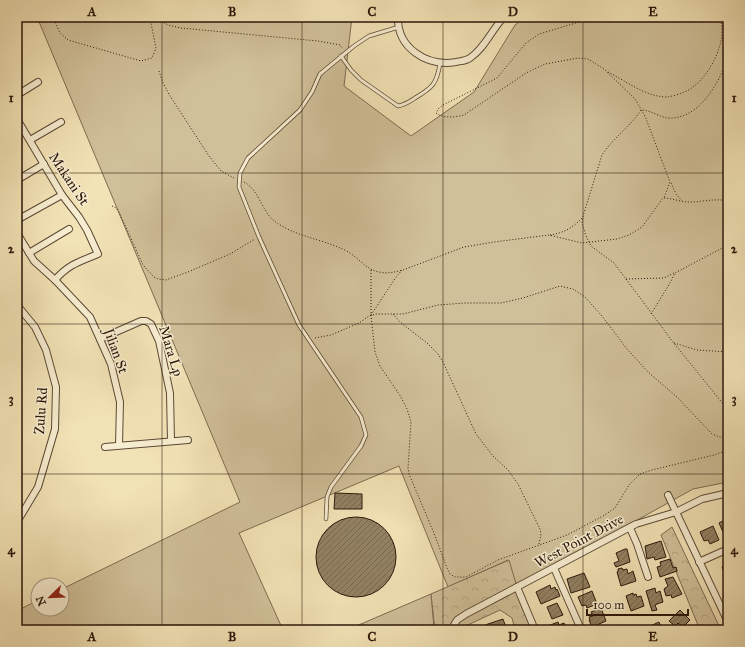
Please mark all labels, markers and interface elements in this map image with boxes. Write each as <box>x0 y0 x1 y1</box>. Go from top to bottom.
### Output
text: A <box>87 4 97 20</box>
text: B <box>228 4 237 20</box>
text: C <box>368 4 377 20</box>
text: D <box>508 4 518 20</box>
text: E <box>648 4 658 20</box>
text: 1 <box>8 90 14 106</box>
text: 1 <box>731 90 737 106</box>
street label: Makani St <box>45 149 93 209</box>
text: 2 <box>8 241 15 257</box>
text: 2 <box>731 241 738 257</box>
street label: Jilian St <box>98 324 132 376</box>
street label: Mara Lp <box>155 324 187 378</box>
street label: Zulu Rd <box>31 387 51 435</box>
text: 3 <box>8 391 14 407</box>
text: 3 <box>731 391 737 407</box>
street label: West Point Drive <box>532 510 626 572</box>
text: 4 <box>7 542 15 558</box>
text: 4 <box>730 542 738 558</box>
north arrow <box>30 577 70 617</box>
scale bar <box>587 591 688 617</box>
text: N <box>33 593 49 608</box>
text: 100 m <box>593 598 624 612</box>
text: A <box>87 629 97 645</box>
text: B <box>228 629 237 645</box>
text: C <box>368 629 377 645</box>
text: D <box>508 629 518 645</box>
text: E <box>648 629 658 645</box>

